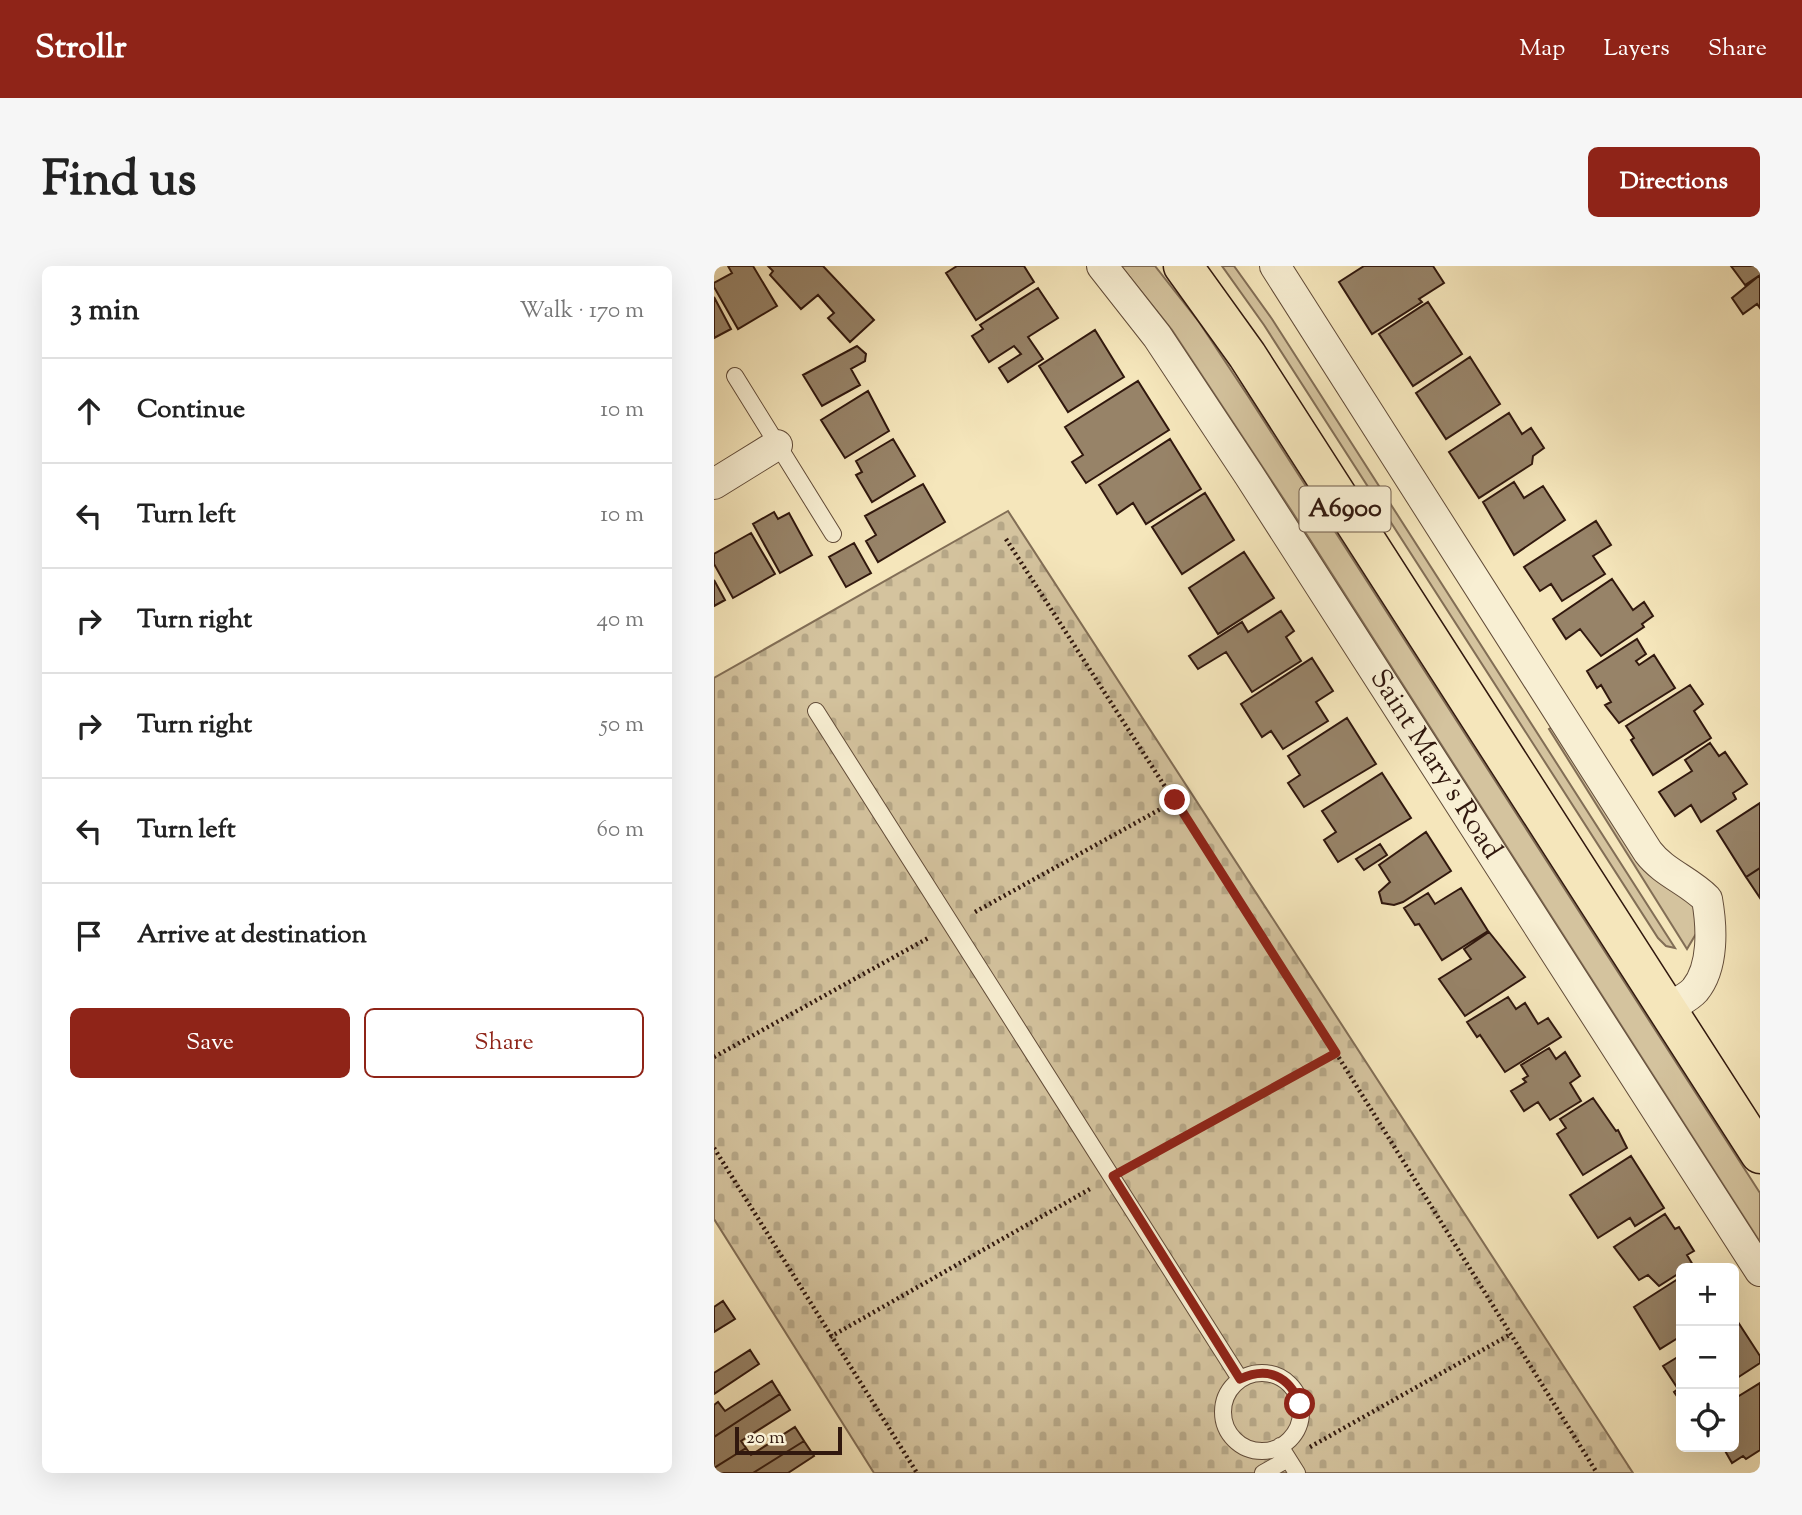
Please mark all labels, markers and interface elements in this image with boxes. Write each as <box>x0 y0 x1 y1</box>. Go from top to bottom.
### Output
text: Strollr <box>35 25 127 73</box>
text: Map <box>1519 32 1565 66</box>
text: Layers <box>1603 32 1670 66</box>
text: Share <box>1708 32 1767 66</box>
text: Find us <box>42 147 196 217</box>
button: Directions <box>1588 147 1760 217</box>
text: 3 min <box>70 290 140 333</box>
text: Walk · 170 m <box>519 295 644 328</box>
icon: ahead <box>70 392 108 430</box>
text: Continue <box>137 392 245 429</box>
text: 10 m <box>600 394 644 427</box>
road number: A6900 <box>1300 486 1390 532</box>
icon: left <box>70 497 108 535</box>
text: Turn left <box>137 497 236 534</box>
text: 10 m <box>600 499 644 532</box>
icon: right <box>70 602 108 640</box>
text: Turn right <box>137 602 252 639</box>
text: 40 m <box>597 604 644 637</box>
street label: Saint Mary's Road <box>1359 662 1511 868</box>
icon: right <box>70 707 108 745</box>
text: Turn right <box>137 707 252 744</box>
text: 50 m <box>600 709 644 742</box>
route end <box>1159 784 1190 815</box>
icon: left <box>70 812 108 850</box>
text: Turn left <box>137 812 236 849</box>
text: 60 m <box>596 814 644 847</box>
icon: arrive <box>70 917 108 955</box>
text: Arrive at destination <box>137 917 367 954</box>
button: Save <box>70 1008 350 1078</box>
button: Share <box>364 1008 644 1078</box>
map controls <box>1676 1263 1739 1452</box>
button: + <box>1676 1263 1739 1326</box>
button: − <box>1676 1326 1739 1389</box>
route start <box>1284 1388 1315 1419</box>
button: locate <box>1676 1389 1739 1452</box>
scale bar <box>735 1424 842 1456</box>
text: 20 m <box>746 1425 785 1452</box>

